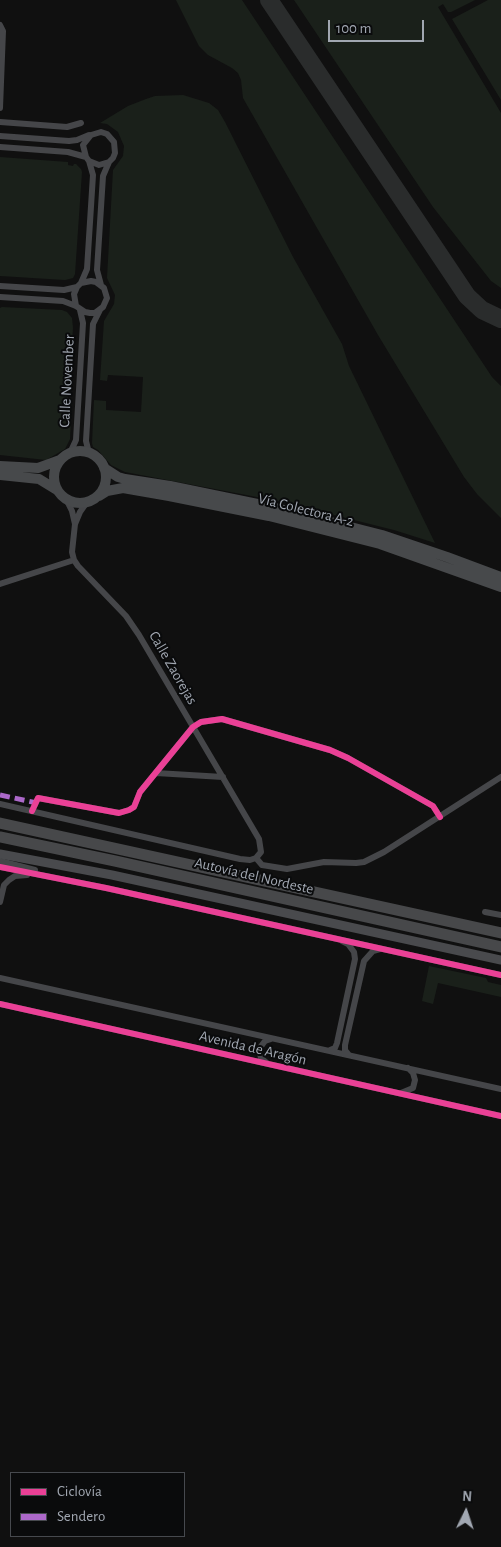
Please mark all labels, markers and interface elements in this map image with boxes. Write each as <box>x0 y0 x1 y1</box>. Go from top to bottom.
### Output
scale bar <box>331 10 427 42</box>
text: 100 m <box>336 21 371 36</box>
street label: Calle November <box>56 334 78 428</box>
street label: Vía Colectora A-2 <box>256 489 356 531</box>
street label: Calle Zaorejas <box>145 628 201 708</box>
street label: Autovía del Nordeste <box>193 854 315 898</box>
street label: Avenida de Aragón <box>198 1027 308 1069</box>
legend <box>10 1472 185 1537</box>
text: Ciclovía <box>57 1484 102 1499</box>
north arrow <box>441 1487 491 1537</box>
text: N <box>462 1490 472 1504</box>
text: Sendero <box>57 1509 105 1524</box>

